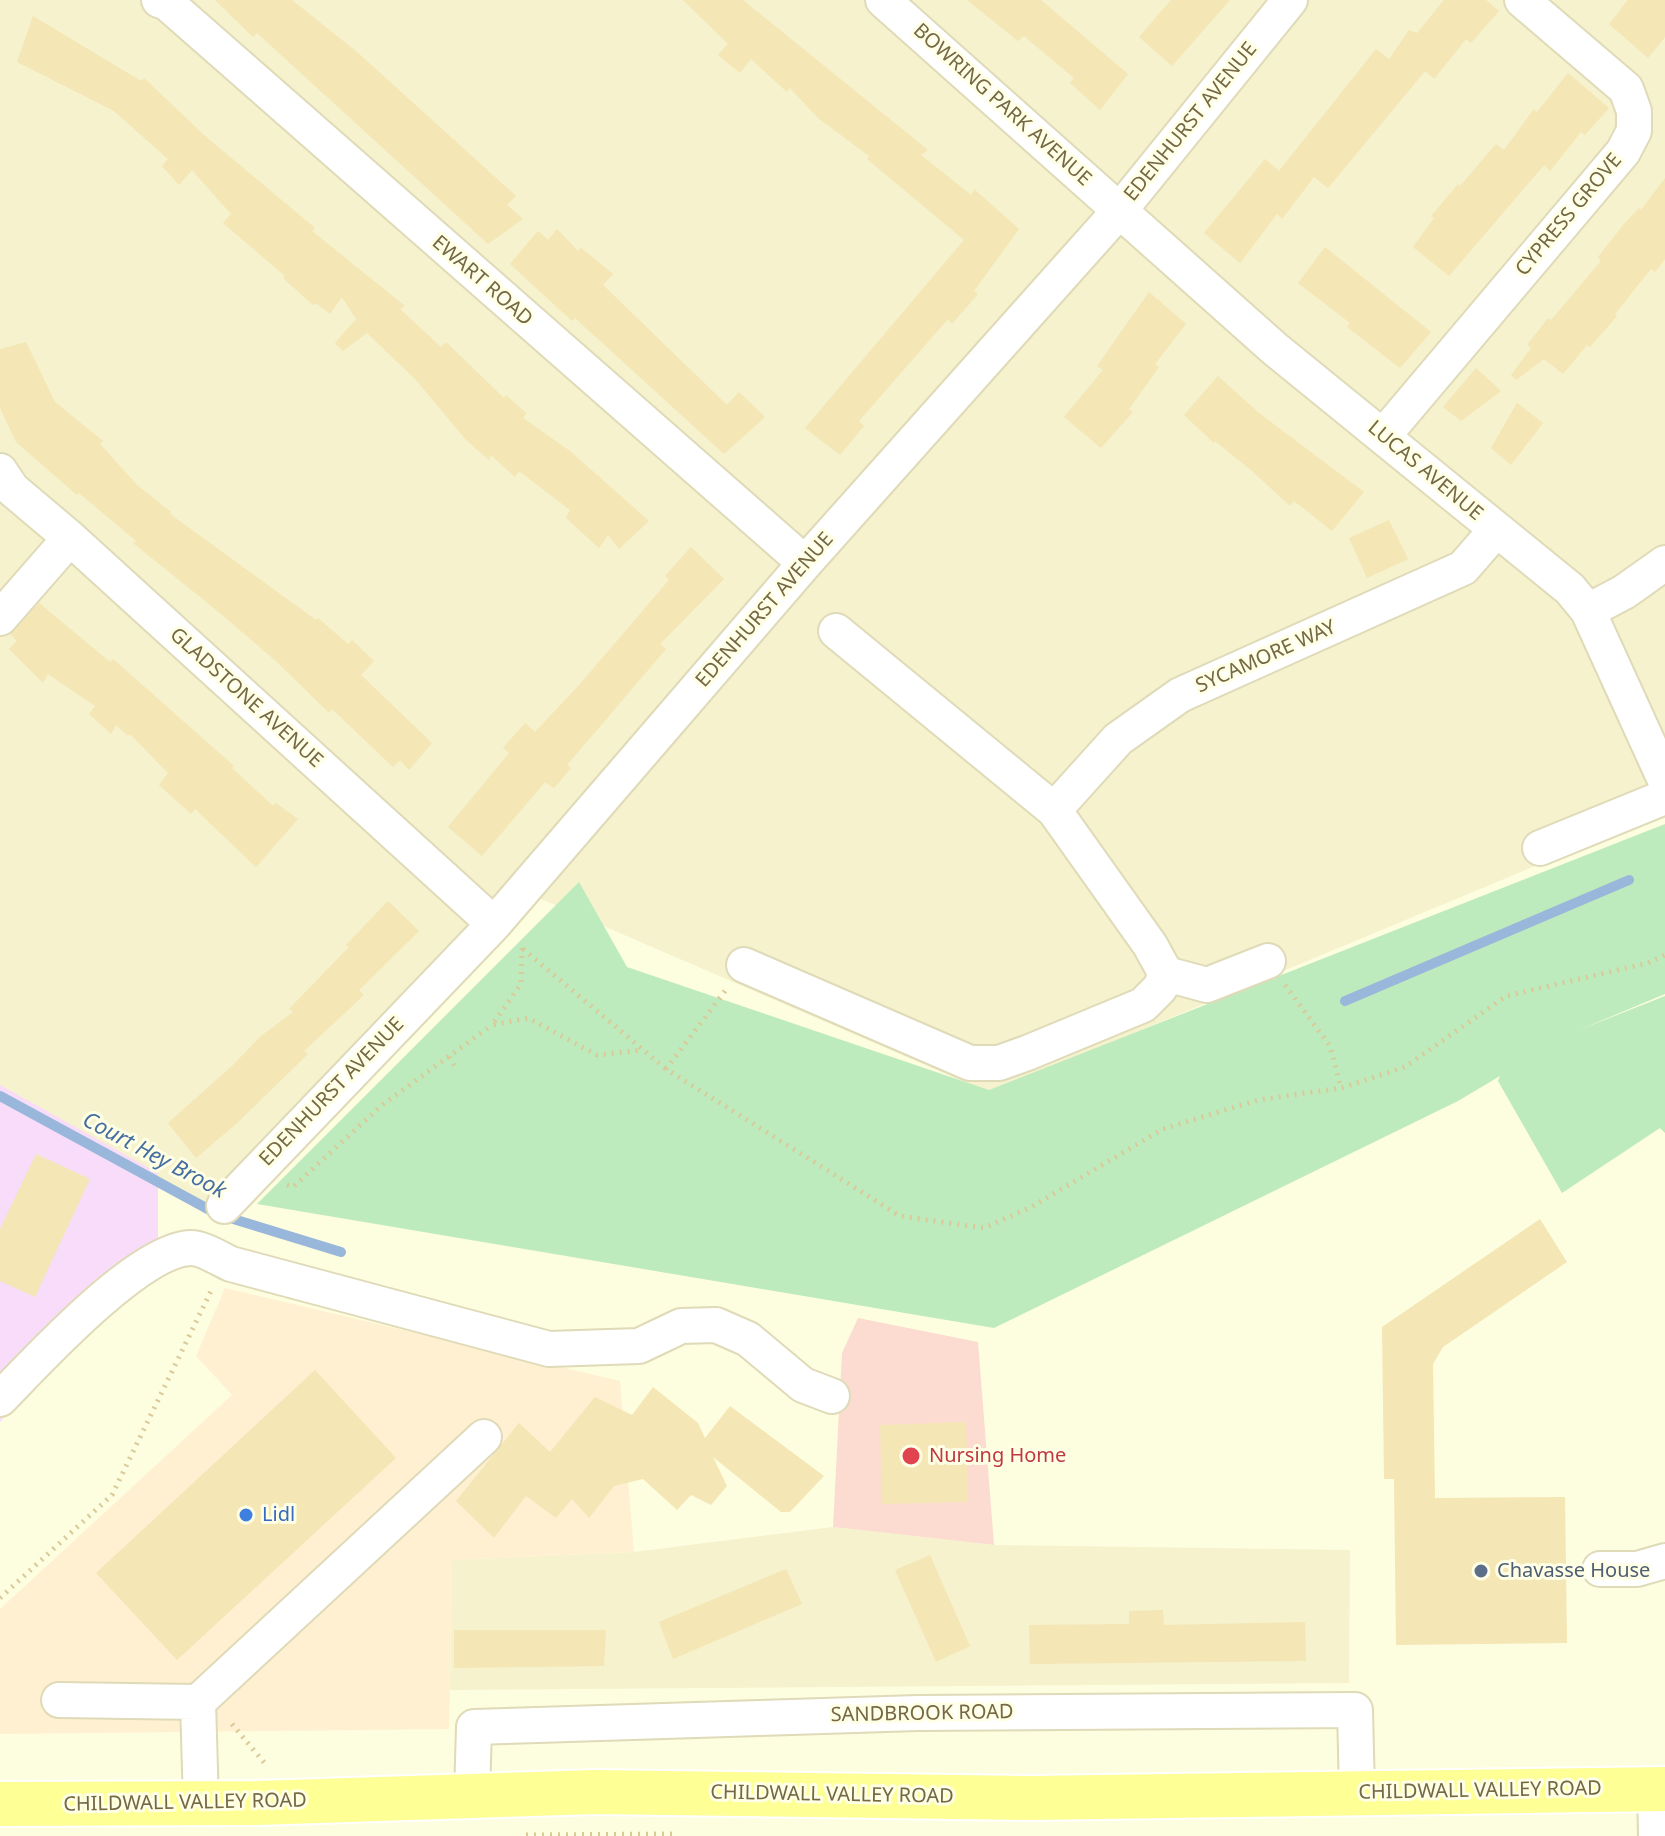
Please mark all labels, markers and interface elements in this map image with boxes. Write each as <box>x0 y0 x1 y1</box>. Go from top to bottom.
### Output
street label: BOWRING PARK AVENUE <box>908 19 1096 191</box>
street label: EDENHURST AVENUE <box>1120 38 1262 206</box>
street label: CYPRESS GROVE <box>1511 149 1627 281</box>
street label: EWART ROAD <box>427 231 537 331</box>
street label: LUCAS AVENUE <box>1363 416 1487 526</box>
street label: EDENHURST AVENUE <box>691 528 839 692</box>
street label: SYCAMORE WAY <box>1192 615 1340 699</box>
street label: GLADSTONE AVENUE <box>165 623 327 773</box>
street label: EDENHURST AVENUE <box>255 1013 409 1171</box>
water label: Court Hey Brook <box>78 1107 230 1205</box>
place label: Nursing Home <box>929 1444 1066 1468</box>
marker: Nursing Home <box>900 1445 922 1467</box>
place label: Lidl <box>262 1503 295 1527</box>
marker: Lidl <box>237 1506 255 1524</box>
place label: Chavasse House <box>1497 1559 1650 1583</box>
marker: Chavasse House <box>1472 1562 1490 1580</box>
street label: SANDBROOK ROAD <box>830 1700 1014 1728</box>
street label: CHILDWALL VALLEY ROAD <box>1358 1777 1602 1805</box>
street label: CHILDWALL VALLEY ROAD <box>710 1781 954 1809</box>
street label: CHILDWALL VALLEY ROAD <box>63 1789 307 1817</box>

